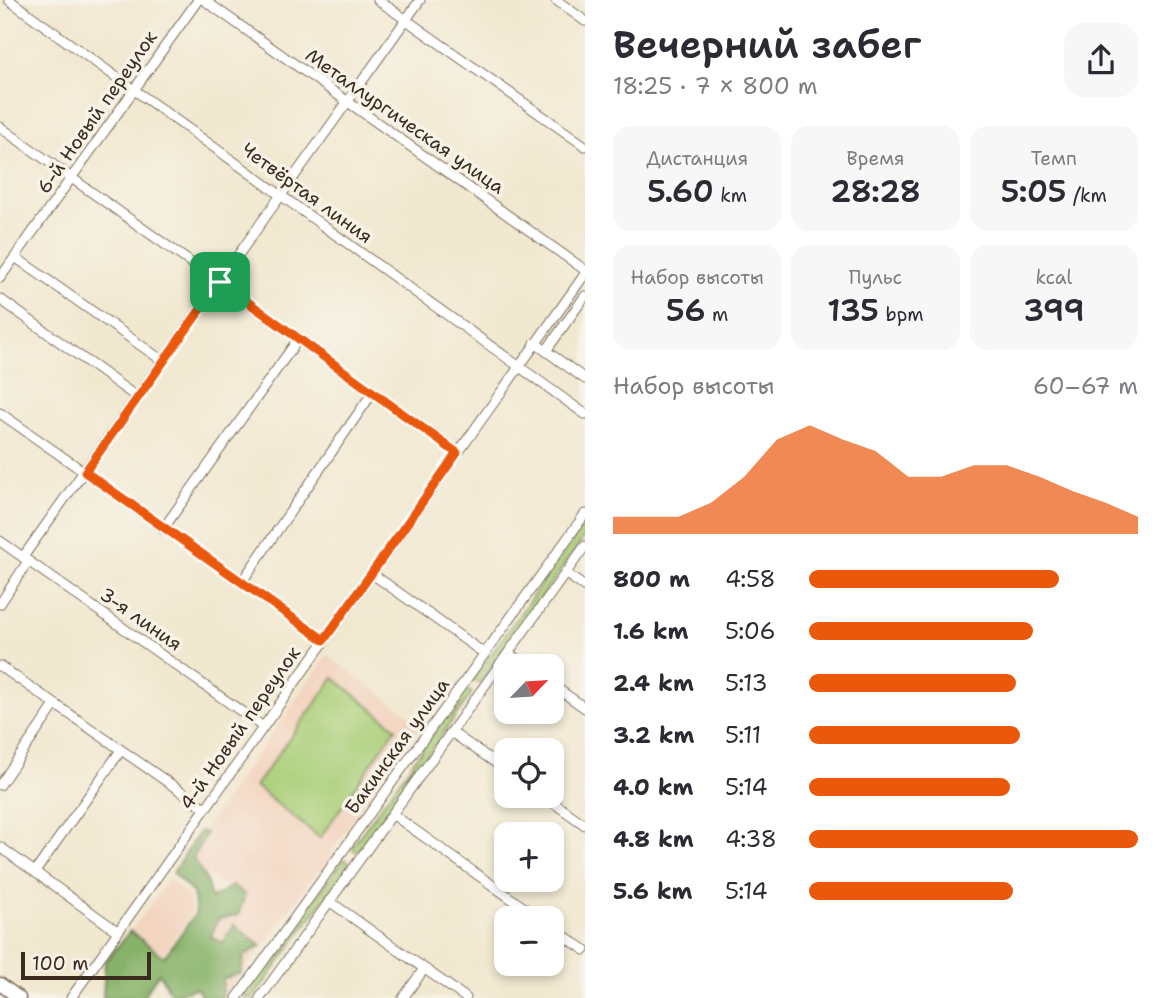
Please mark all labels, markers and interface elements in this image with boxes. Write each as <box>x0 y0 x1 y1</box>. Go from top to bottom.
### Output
text: Вечерний забег <box>613 19 921 70</box>
button: share <box>1064 23 1138 97</box>
street label: 6-й Новый переулок <box>31 26 163 198</box>
street label: Металлургическая улица <box>300 43 510 200</box>
text: 18:25 · 7 × 800 m <box>613 71 818 101</box>
street label: Четвёртая линия <box>236 137 378 249</box>
text: Дистанция <box>646 146 748 171</box>
text: Время <box>847 146 904 171</box>
text: Темп <box>1031 146 1077 171</box>
text: 5.60 <box>647 171 714 212</box>
text: 28:28 <box>830 171 921 212</box>
text: 5:05 <box>1001 171 1066 212</box>
text: km <box>714 183 747 208</box>
text: /km <box>1066 183 1107 208</box>
pin <box>190 252 250 312</box>
icon: arrive <box>201 263 239 301</box>
text: Набор высоты <box>631 265 764 290</box>
text: Пульс <box>849 265 902 290</box>
text: kcal <box>1035 265 1072 290</box>
text: 56 <box>666 290 705 331</box>
text: 135 <box>827 290 879 331</box>
text: 399 <box>1023 290 1084 331</box>
text: m <box>705 302 728 327</box>
text: bpm <box>879 302 924 327</box>
text: Набор высоты <box>613 371 774 401</box>
text: 60–67 m <box>1033 371 1138 401</box>
text: 800 m <box>613 564 690 594</box>
text: 4:58 <box>725 564 776 594</box>
street label: 3-я линия <box>95 582 187 656</box>
text: 1.6 km <box>613 616 688 646</box>
text: 5:06 <box>725 616 776 646</box>
street label: 4-й Новый переулок <box>174 641 306 815</box>
north arrow <box>494 654 564 724</box>
map controls <box>494 654 564 976</box>
text: 2.4 km <box>613 668 694 698</box>
text: 5:13 <box>725 668 768 698</box>
street label: Бакинская улица <box>339 673 455 819</box>
text: 3.2 km <box>613 720 695 750</box>
text: 5:11 <box>725 720 761 750</box>
button: locate <box>494 738 564 808</box>
text: 4.0 km <box>613 772 694 802</box>
text: 5:14 <box>725 772 768 802</box>
button: + <box>494 822 564 892</box>
text: 4.8 km <box>613 824 694 854</box>
text: 4:38 <box>725 824 777 854</box>
text: 5.6 km <box>613 876 692 906</box>
text: 5:14 <box>725 876 768 906</box>
button: − <box>494 906 564 976</box>
scale bar <box>21 949 150 981</box>
text: 100 m <box>32 951 89 976</box>

